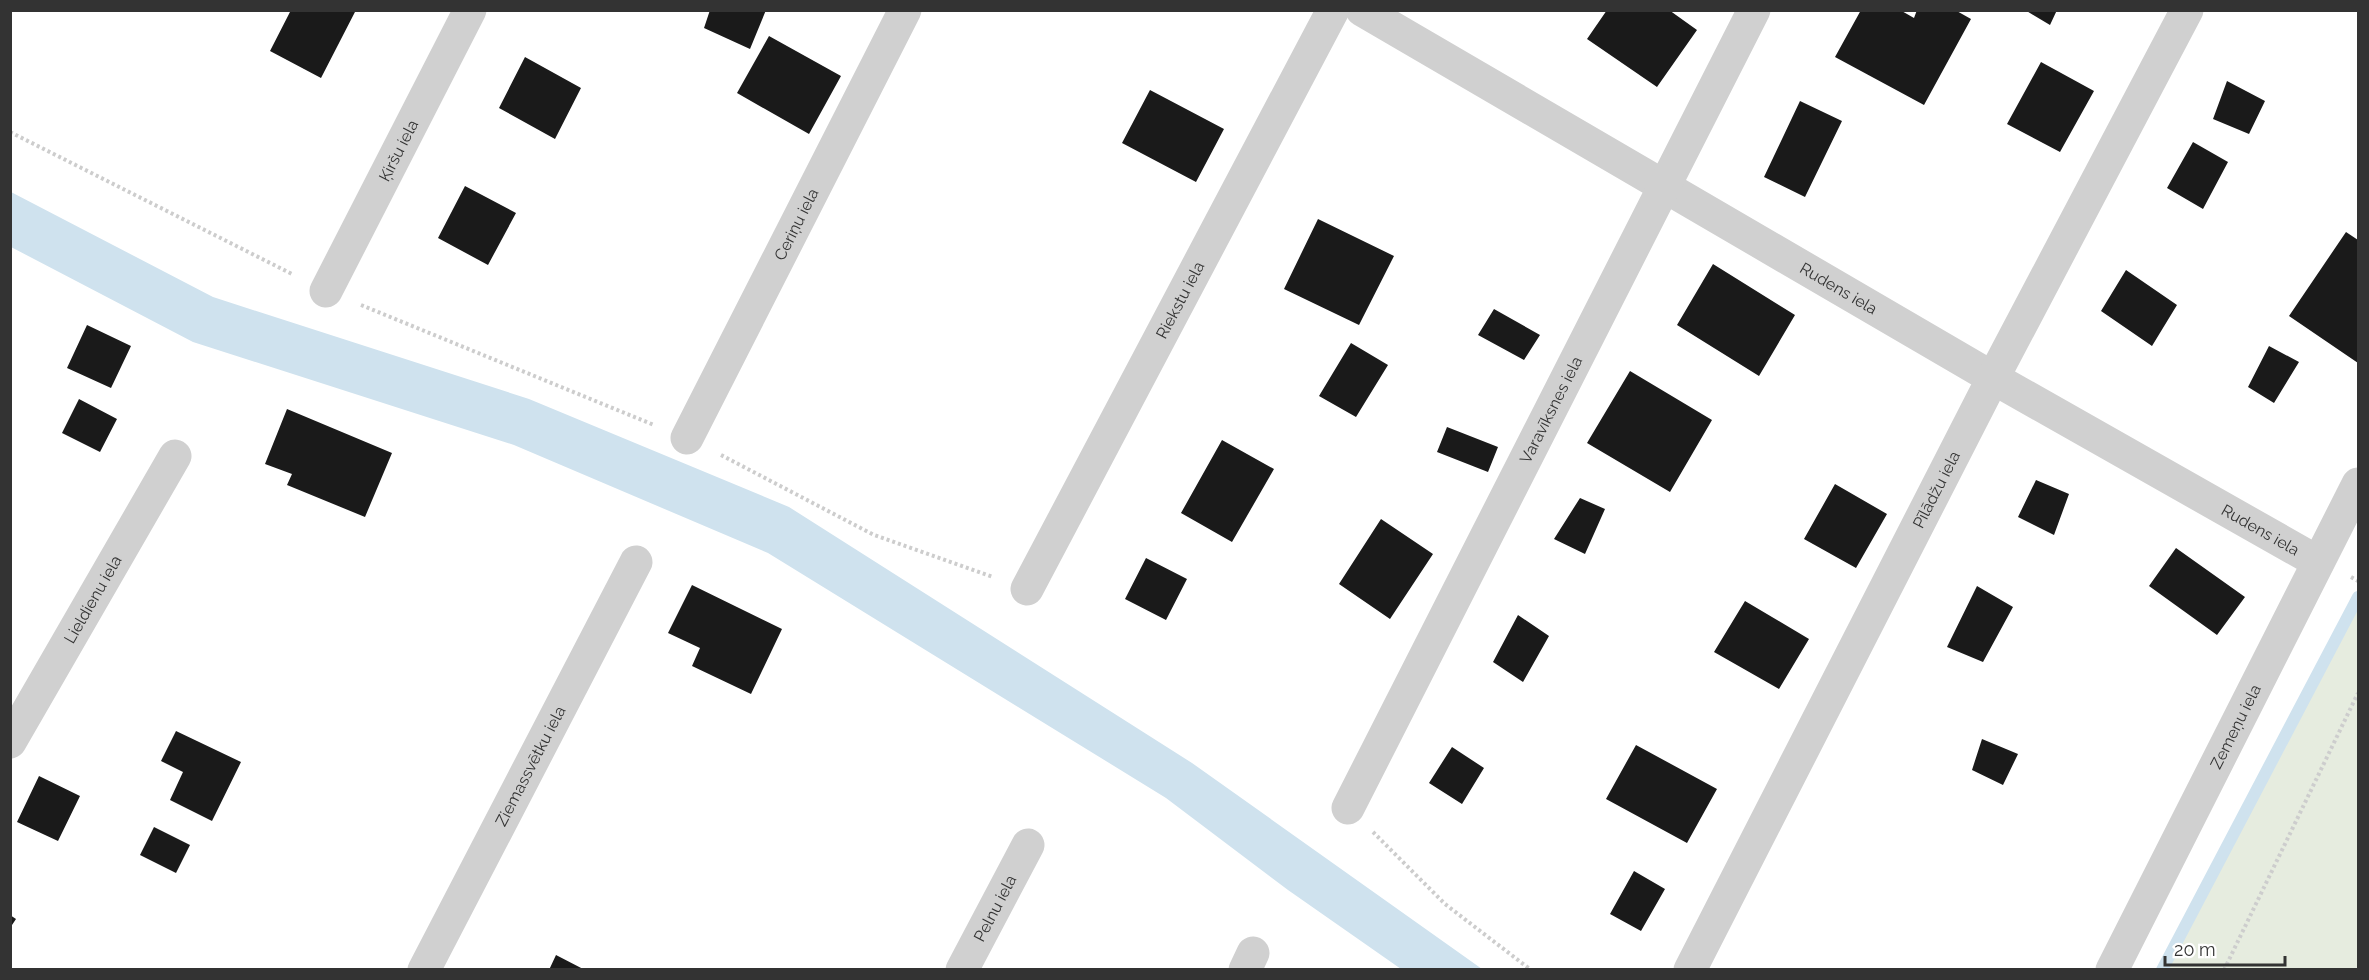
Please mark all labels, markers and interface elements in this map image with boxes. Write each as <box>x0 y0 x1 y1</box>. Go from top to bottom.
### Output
street label: Ķiršu iela <box>374 116 422 184</box>
street label: Ceriņu iela <box>770 185 822 263</box>
street label: Riekstu iela <box>1152 258 1208 342</box>
street label: Rudens iela <box>1797 258 1881 318</box>
street label: Varavīksnes iela <box>1516 353 1586 466</box>
street label: Pīlādžu iela <box>1908 448 1964 531</box>
street label: Rudens iela <box>2218 500 2303 559</box>
street label: Lieldienu iela <box>60 552 125 646</box>
street label: Zemeņu iela <box>2206 681 2265 772</box>
street label: Ziemassvētku iela <box>491 703 569 829</box>
street label: Pelnu iela <box>969 872 1020 945</box>
scale bar <box>2165 929 2285 967</box>
text: 20 m <box>2174 939 2216 960</box>

